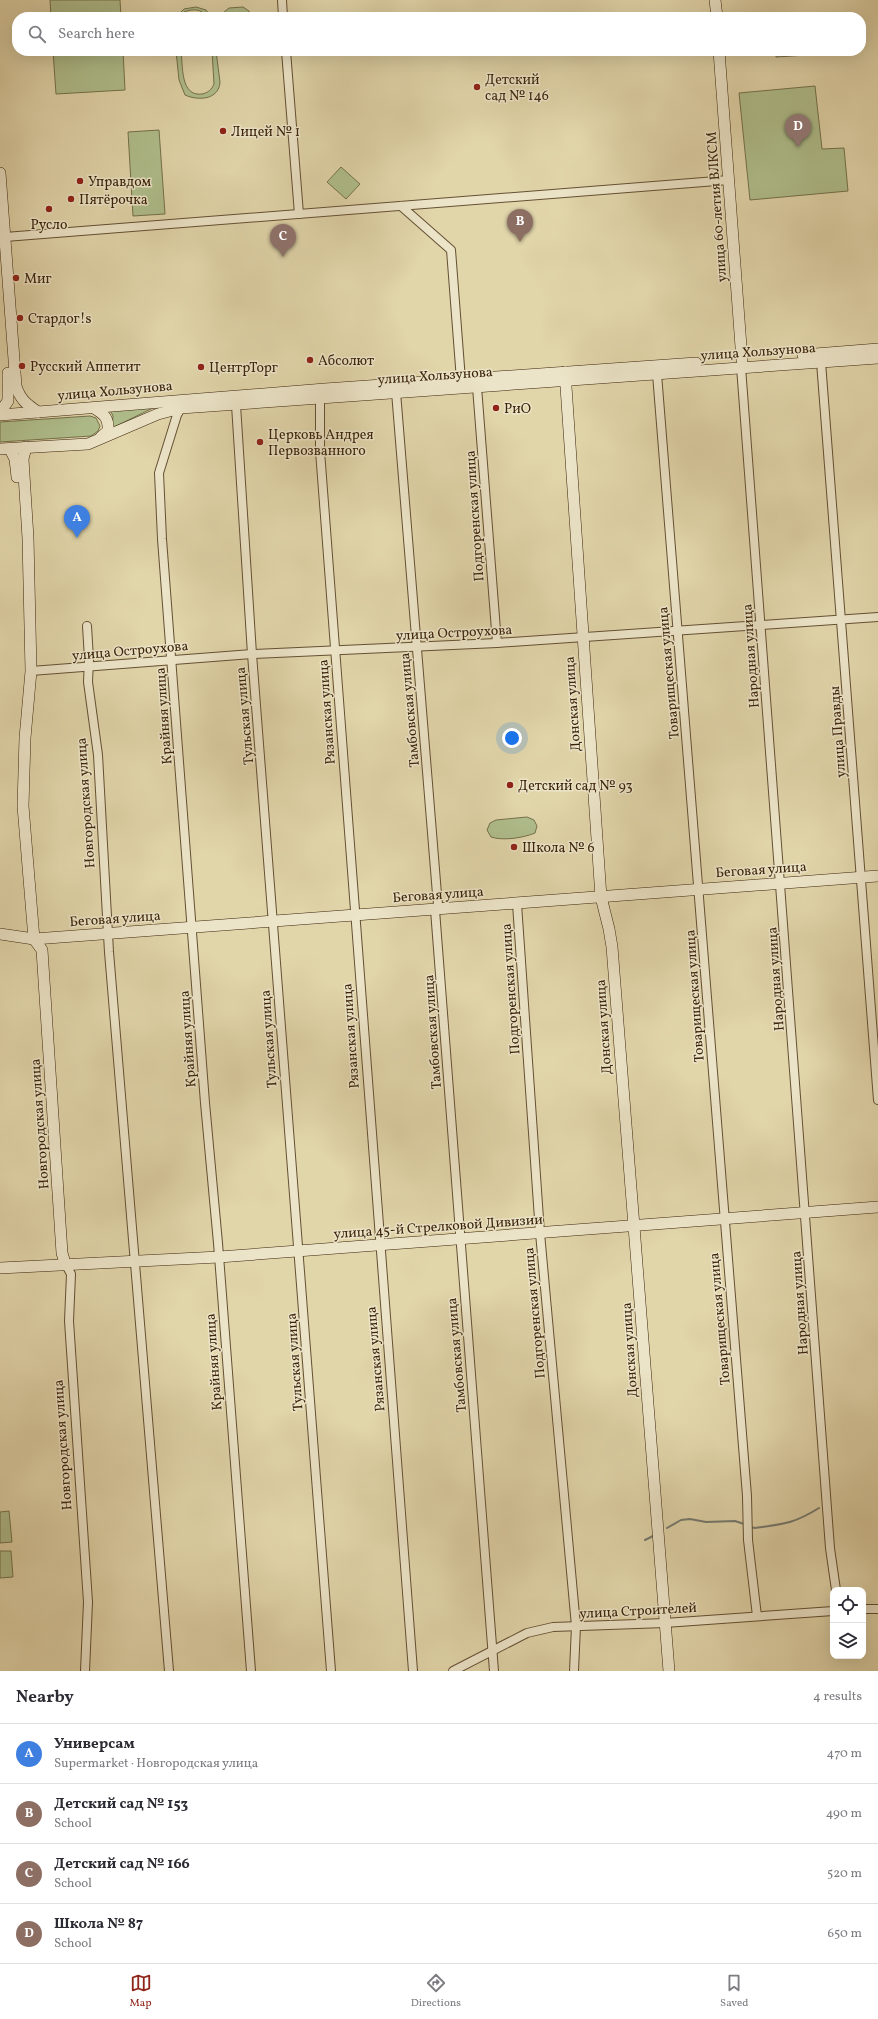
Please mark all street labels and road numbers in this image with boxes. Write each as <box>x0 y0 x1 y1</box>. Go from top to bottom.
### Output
street label: улица 60-летия ВЛКСМ <box>703 131 732 283</box>
street label: улица Хользунова <box>700 339 816 366</box>
street label: улица Хользунова <box>377 363 493 390</box>
street label: улица Хользунова <box>57 377 174 406</box>
street label: Подгоренская улица <box>461 450 490 582</box>
street label: Народная улица <box>738 603 765 709</box>
street label: Товарищеская улица <box>654 606 685 740</box>
street label: улица Остроухова <box>395 621 513 646</box>
street label: улица Остроухова <box>71 637 189 666</box>
street label: Тамбовская улица <box>396 652 425 768</box>
street label: Донская улица <box>561 656 586 752</box>
street label: Рязанская улица <box>314 659 341 765</box>
street label: Тульская улица <box>232 666 259 766</box>
street label: Крайняя улица <box>152 667 177 765</box>
street label: улица Правды <box>826 685 851 778</box>
street label: Новгородская улица <box>72 737 101 869</box>
street label: Беговая улица <box>715 858 807 883</box>
street label: Беговая улица <box>392 883 484 908</box>
street label: Беговая улица <box>69 907 161 932</box>
street label: Подгоренская улица <box>497 923 526 1055</box>
street label: Народная улица <box>763 926 790 1032</box>
street label: Товарищеская улица <box>681 929 710 1063</box>
street label: Тамбовская улица <box>420 974 447 1090</box>
street label: Донская улица <box>592 979 617 1075</box>
street label: Рязанская улица <box>338 983 365 1089</box>
street label: Тульская улица <box>257 989 282 1089</box>
street label: Крайняя улица <box>176 990 201 1088</box>
street label: Новгородская улица <box>26 1058 55 1190</box>
street label: улица 45-й Стрелковой Дивизии <box>333 1211 544 1244</box>
street label: Подгоренская улица <box>520 1246 551 1379</box>
street label: Народная улица <box>787 1250 814 1356</box>
street label: Товарищеская улица <box>705 1252 736 1386</box>
street label: Тамбовская улица <box>443 1297 472 1413</box>
street label: Донская улица <box>618 1302 643 1398</box>
street label: Рязанская улица <box>362 1305 391 1412</box>
street label: Тульская улица <box>283 1312 308 1412</box>
street label: Крайняя улица <box>202 1313 227 1411</box>
street label: Новгородская улица <box>49 1379 78 1511</box>
street label: улица Строителей <box>579 1599 698 1624</box>

